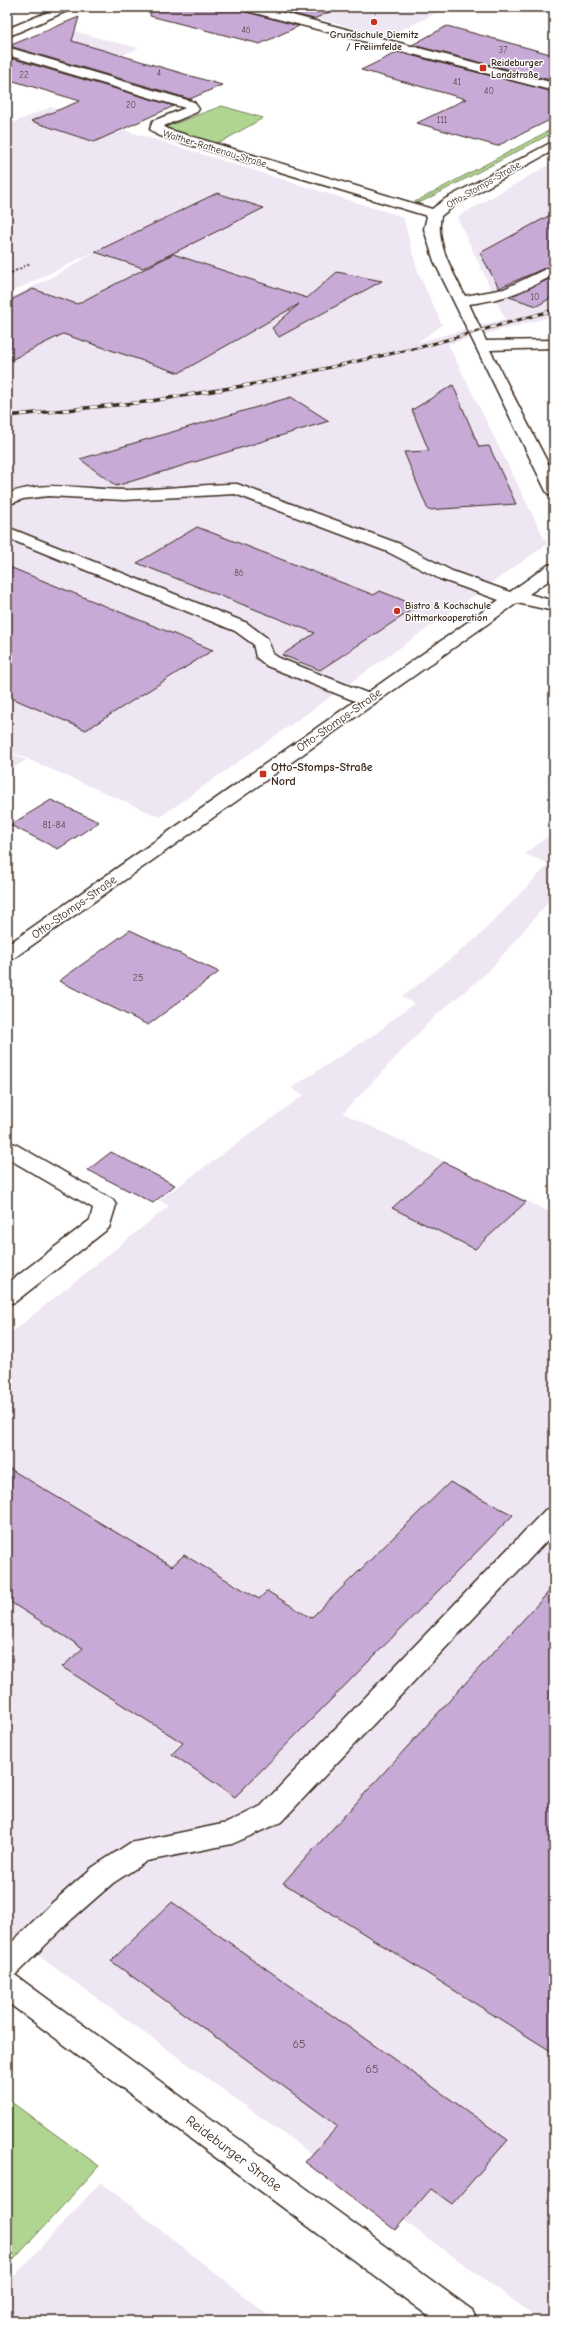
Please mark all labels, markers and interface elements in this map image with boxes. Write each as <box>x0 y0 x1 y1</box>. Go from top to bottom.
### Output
marker: Grundschule Diemitz / Freiimfelde <box>369 17 379 27</box>
house number: 46 <box>241 25 251 35</box>
place label: Grundschule Diemitz / Freiimfelde <box>330 29 419 53</box>
house number: 37 <box>499 45 508 55</box>
place label: Reideburger Landstraße <box>491 57 543 81</box>
marker: Reideburger Landstraße <box>478 63 488 73</box>
house number: 4 <box>157 68 161 78</box>
house number: 22 <box>19 70 29 80</box>
house number: 41 <box>453 77 461 87</box>
house number: 40 <box>484 86 494 96</box>
house number: 20 <box>126 100 136 110</box>
house number: 111 <box>437 115 448 125</box>
street label: Walther-Rathenau-Straße <box>161 127 268 170</box>
street label: Otto-Stomps-Straße <box>444 159 523 211</box>
house number: 10 <box>530 292 540 302</box>
house number: 86 <box>234 568 244 578</box>
place label: Bistro & Kochschule Dittmarkooperation <box>405 600 491 624</box>
marker: Bistro & Kochschule Dittmarkooperation <box>392 606 402 616</box>
street label: Otto-Stomps-Straße <box>294 685 384 755</box>
place label: Otto-Stomps-Straße Nord <box>271 760 373 788</box>
marker: Otto-Stomps-Straße Nord <box>258 769 268 779</box>
house number: 81-84 <box>42 819 66 831</box>
street label: Otto-Stomps-Straße <box>29 872 119 942</box>
house number: 25 <box>133 972 143 984</box>
house number: 65 <box>292 2037 306 2051</box>
house number: 65 <box>365 2062 379 2076</box>
street label: Reideburger Straße <box>182 2112 285 2195</box>

